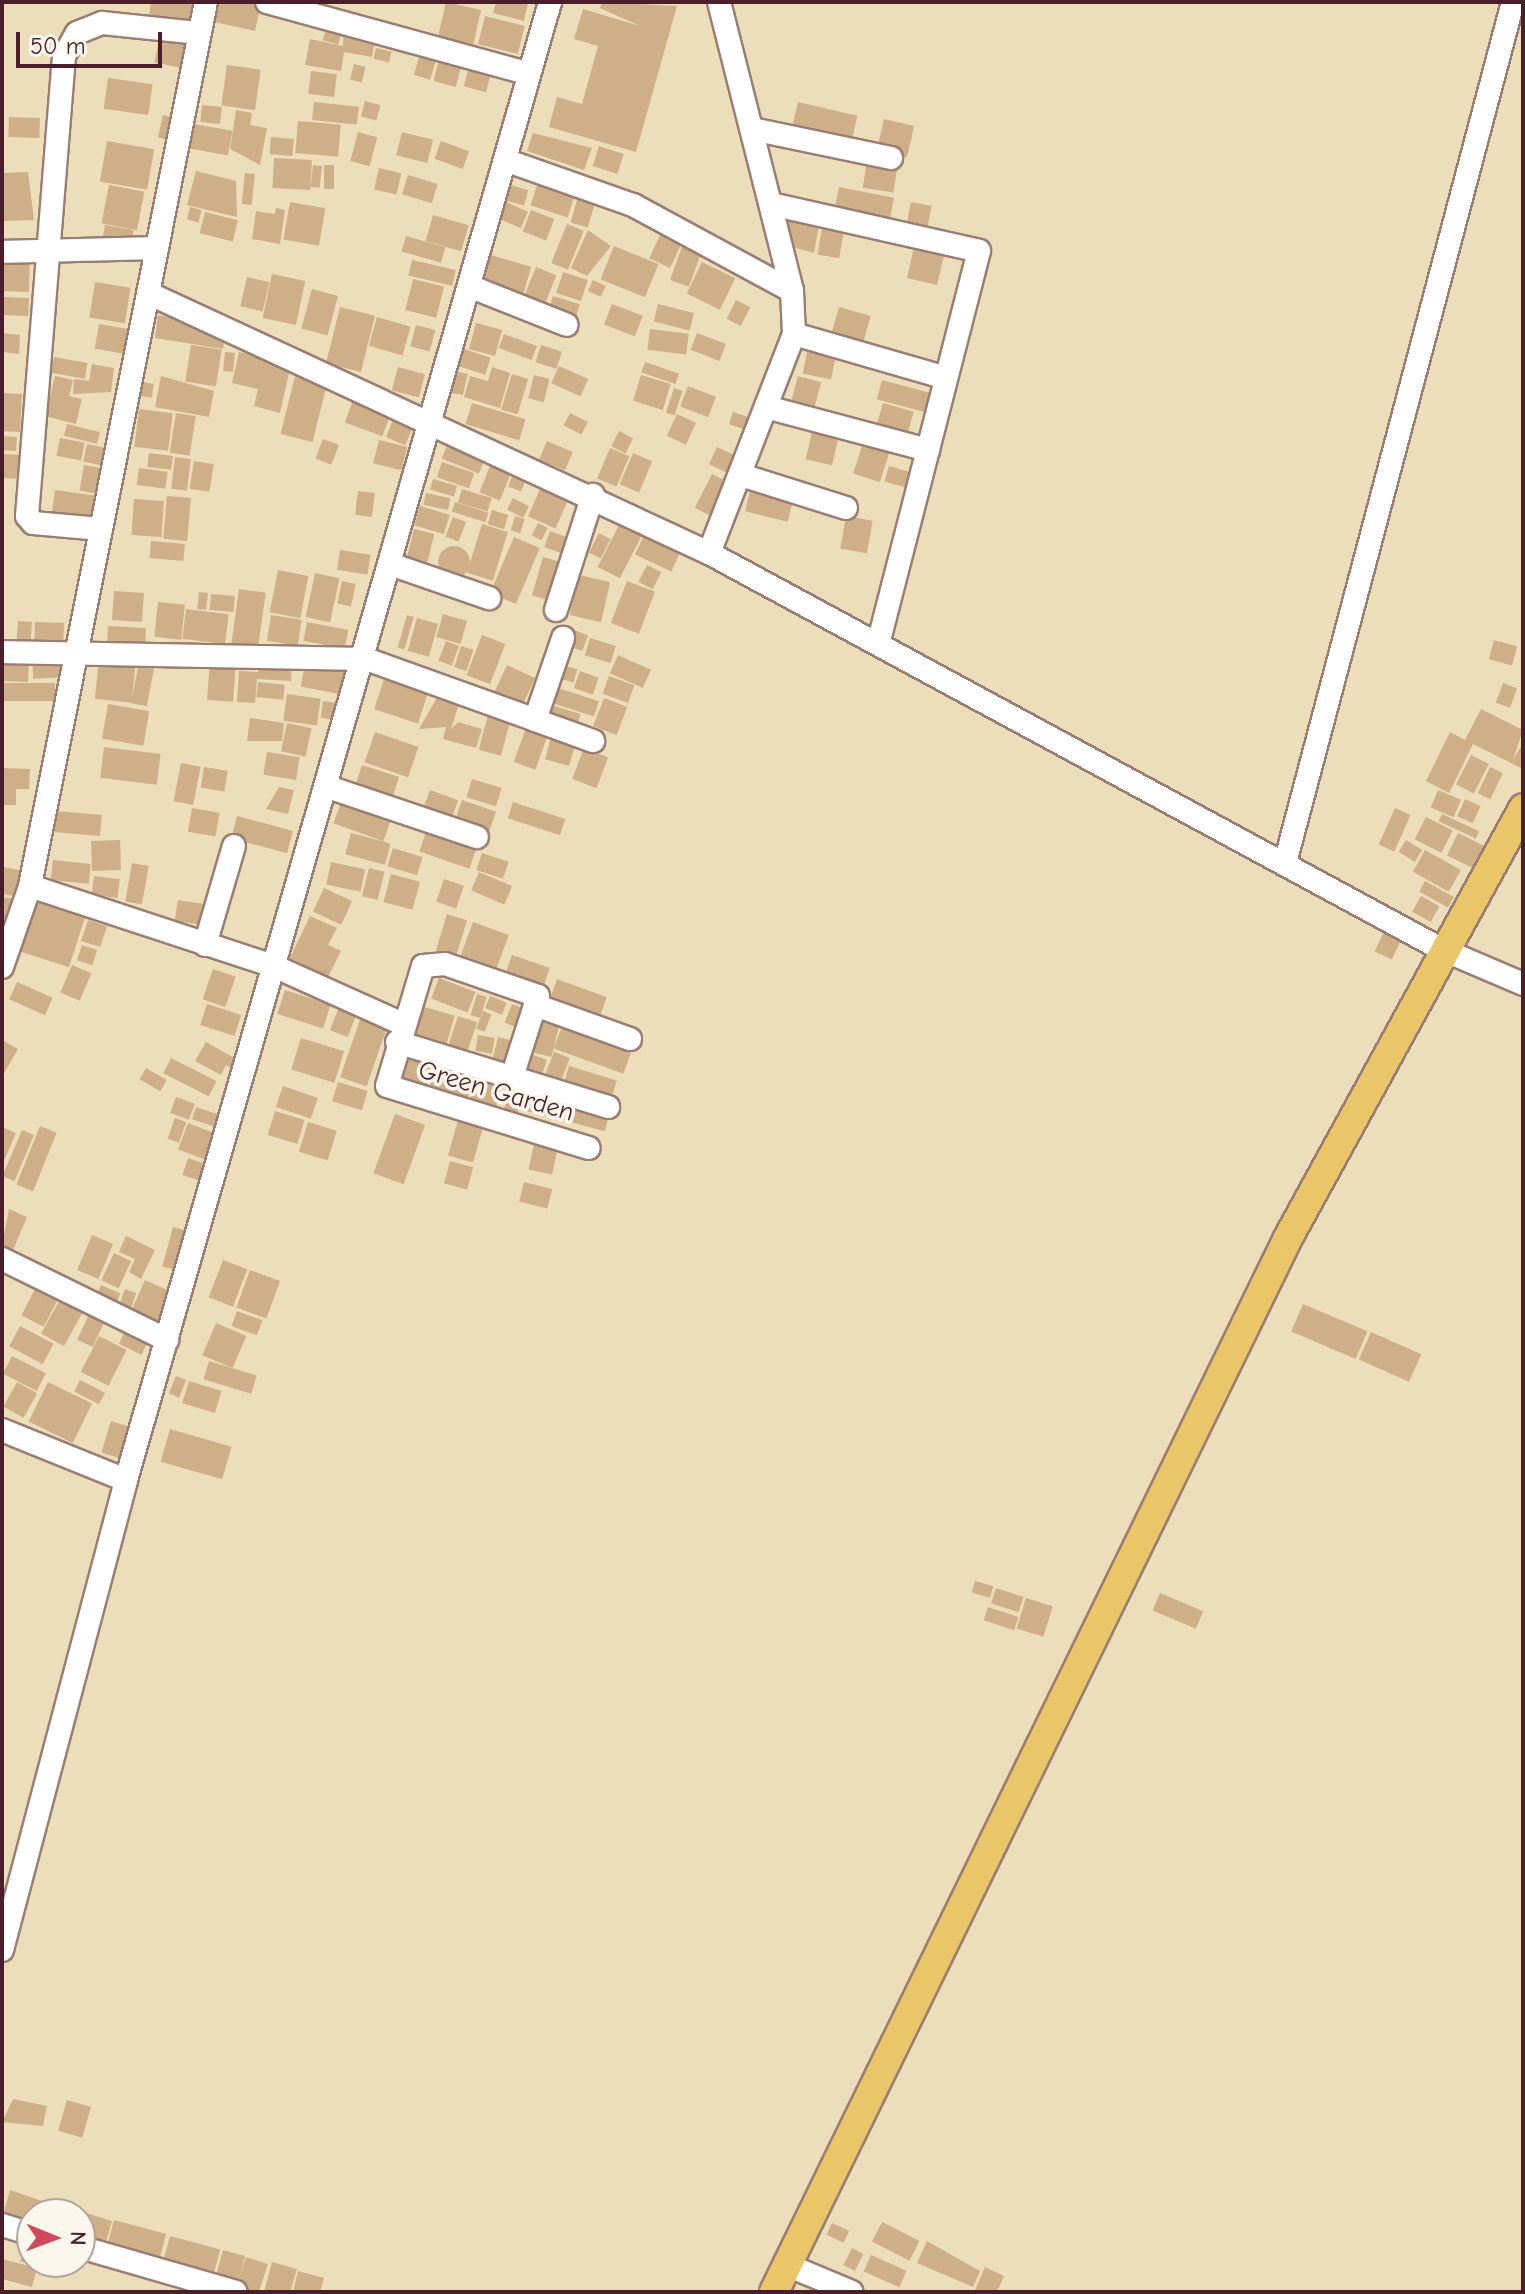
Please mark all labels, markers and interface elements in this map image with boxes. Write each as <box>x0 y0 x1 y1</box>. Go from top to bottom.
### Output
scale bar <box>20 16 166 66</box>
text: 50 m <box>30 32 86 60</box>
street label: Green Garden <box>415 1055 577 1129</box>
north arrow <box>16 2198 96 2278</box>
text: N <box>65 2231 91 2246</box>

